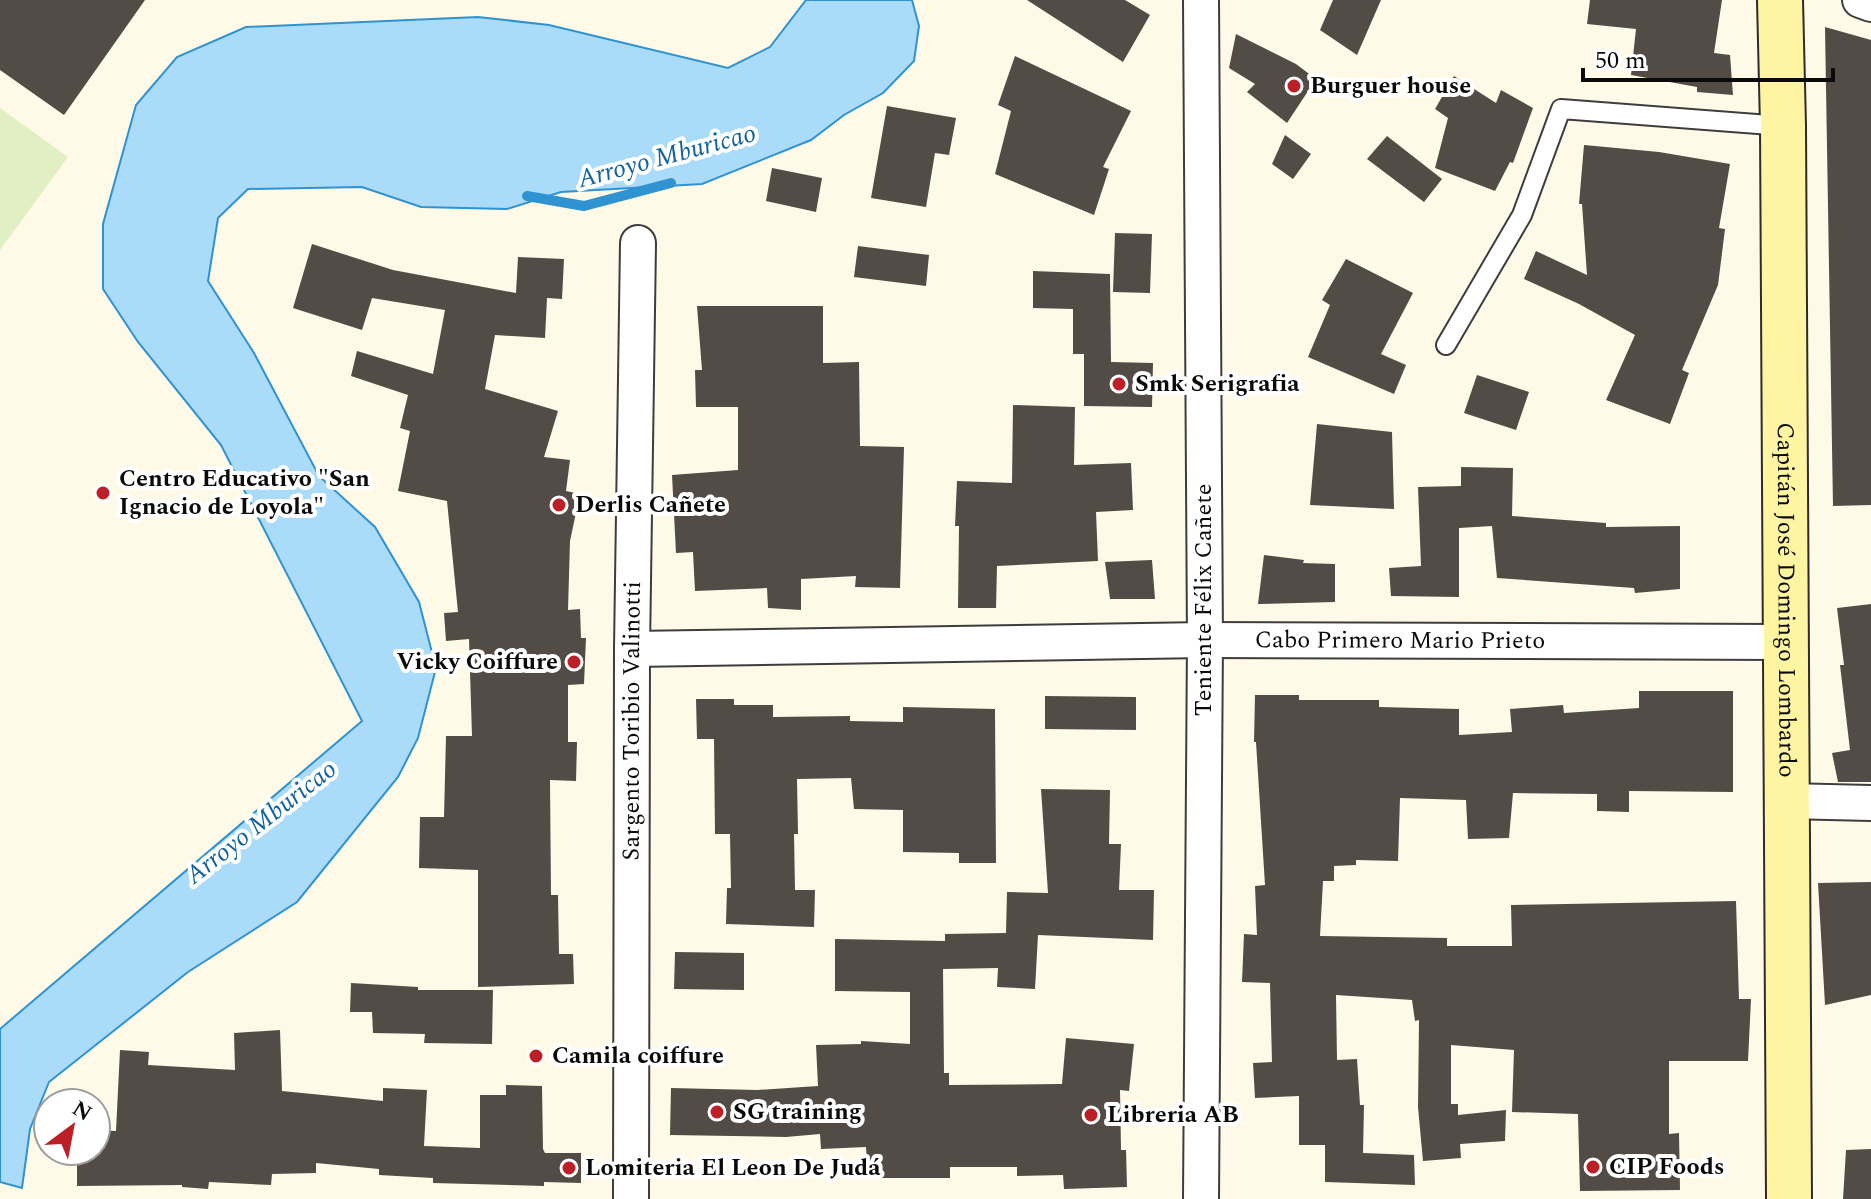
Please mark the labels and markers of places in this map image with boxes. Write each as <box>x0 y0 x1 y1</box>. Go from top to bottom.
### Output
place label: Burguer house <box>1310 68 1471 104</box>
marker: Burguer house <box>1285 77 1303 95</box>
place label: Smk Serigrafia <box>1135 366 1300 402</box>
marker: Smk Serigrafia <box>1110 375 1128 393</box>
place label: Centro Educativo "San Ignacio de Loyola" <box>119 461 370 525</box>
marker: Centro Educativo "San Ignacio de Loyola" <box>94 484 112 502</box>
place label: Derlis Cañete <box>575 487 726 523</box>
marker: Derlis Cañete <box>550 496 568 514</box>
place label: Vicky Coiffure <box>397 644 558 680</box>
marker: Vicky Coiffure <box>565 653 583 671</box>
place label: Camila coiffure <box>552 1038 724 1074</box>
marker: Camila coiffure <box>527 1047 545 1065</box>
place label: SG training <box>733 1094 862 1130</box>
place label: Libreria AB <box>1107 1097 1239 1133</box>
marker: SG training <box>708 1103 726 1121</box>
marker: Libreria AB <box>1082 1106 1100 1124</box>
place label: CIP Foods <box>1609 1149 1725 1185</box>
place label: Lomiteria El Leon De Judá <box>585 1150 881 1186</box>
marker: CIP Foods <box>1584 1158 1602 1176</box>
marker: Lomiteria El Leon De Judá <box>560 1159 578 1177</box>

